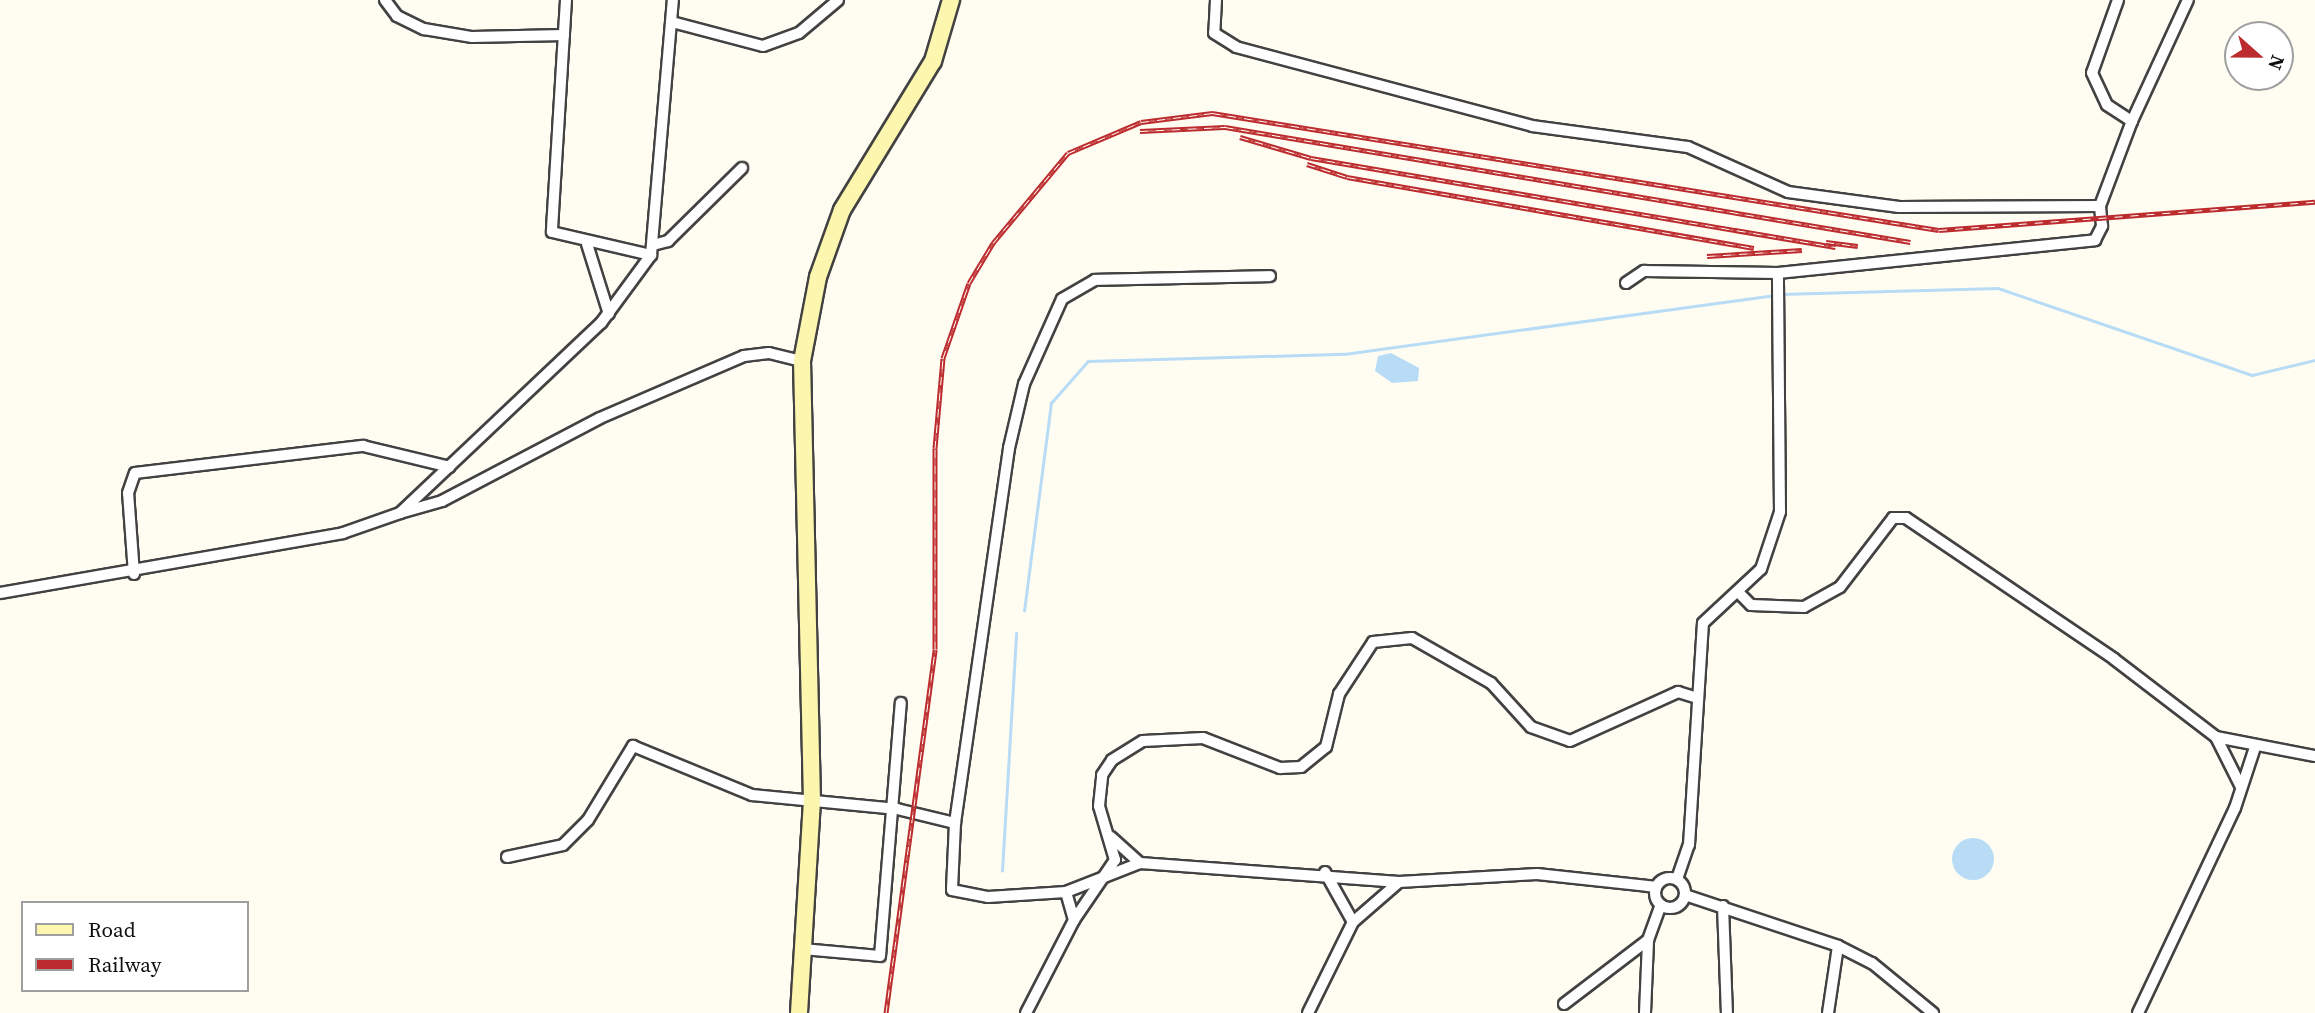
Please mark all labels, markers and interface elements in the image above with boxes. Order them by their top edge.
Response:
north arrow [2224,21,2294,91]
text: N [2262,52,2291,74]
legend [21,901,248,992]
text: Road [88,915,136,944]
text: Railway [88,950,162,979]

